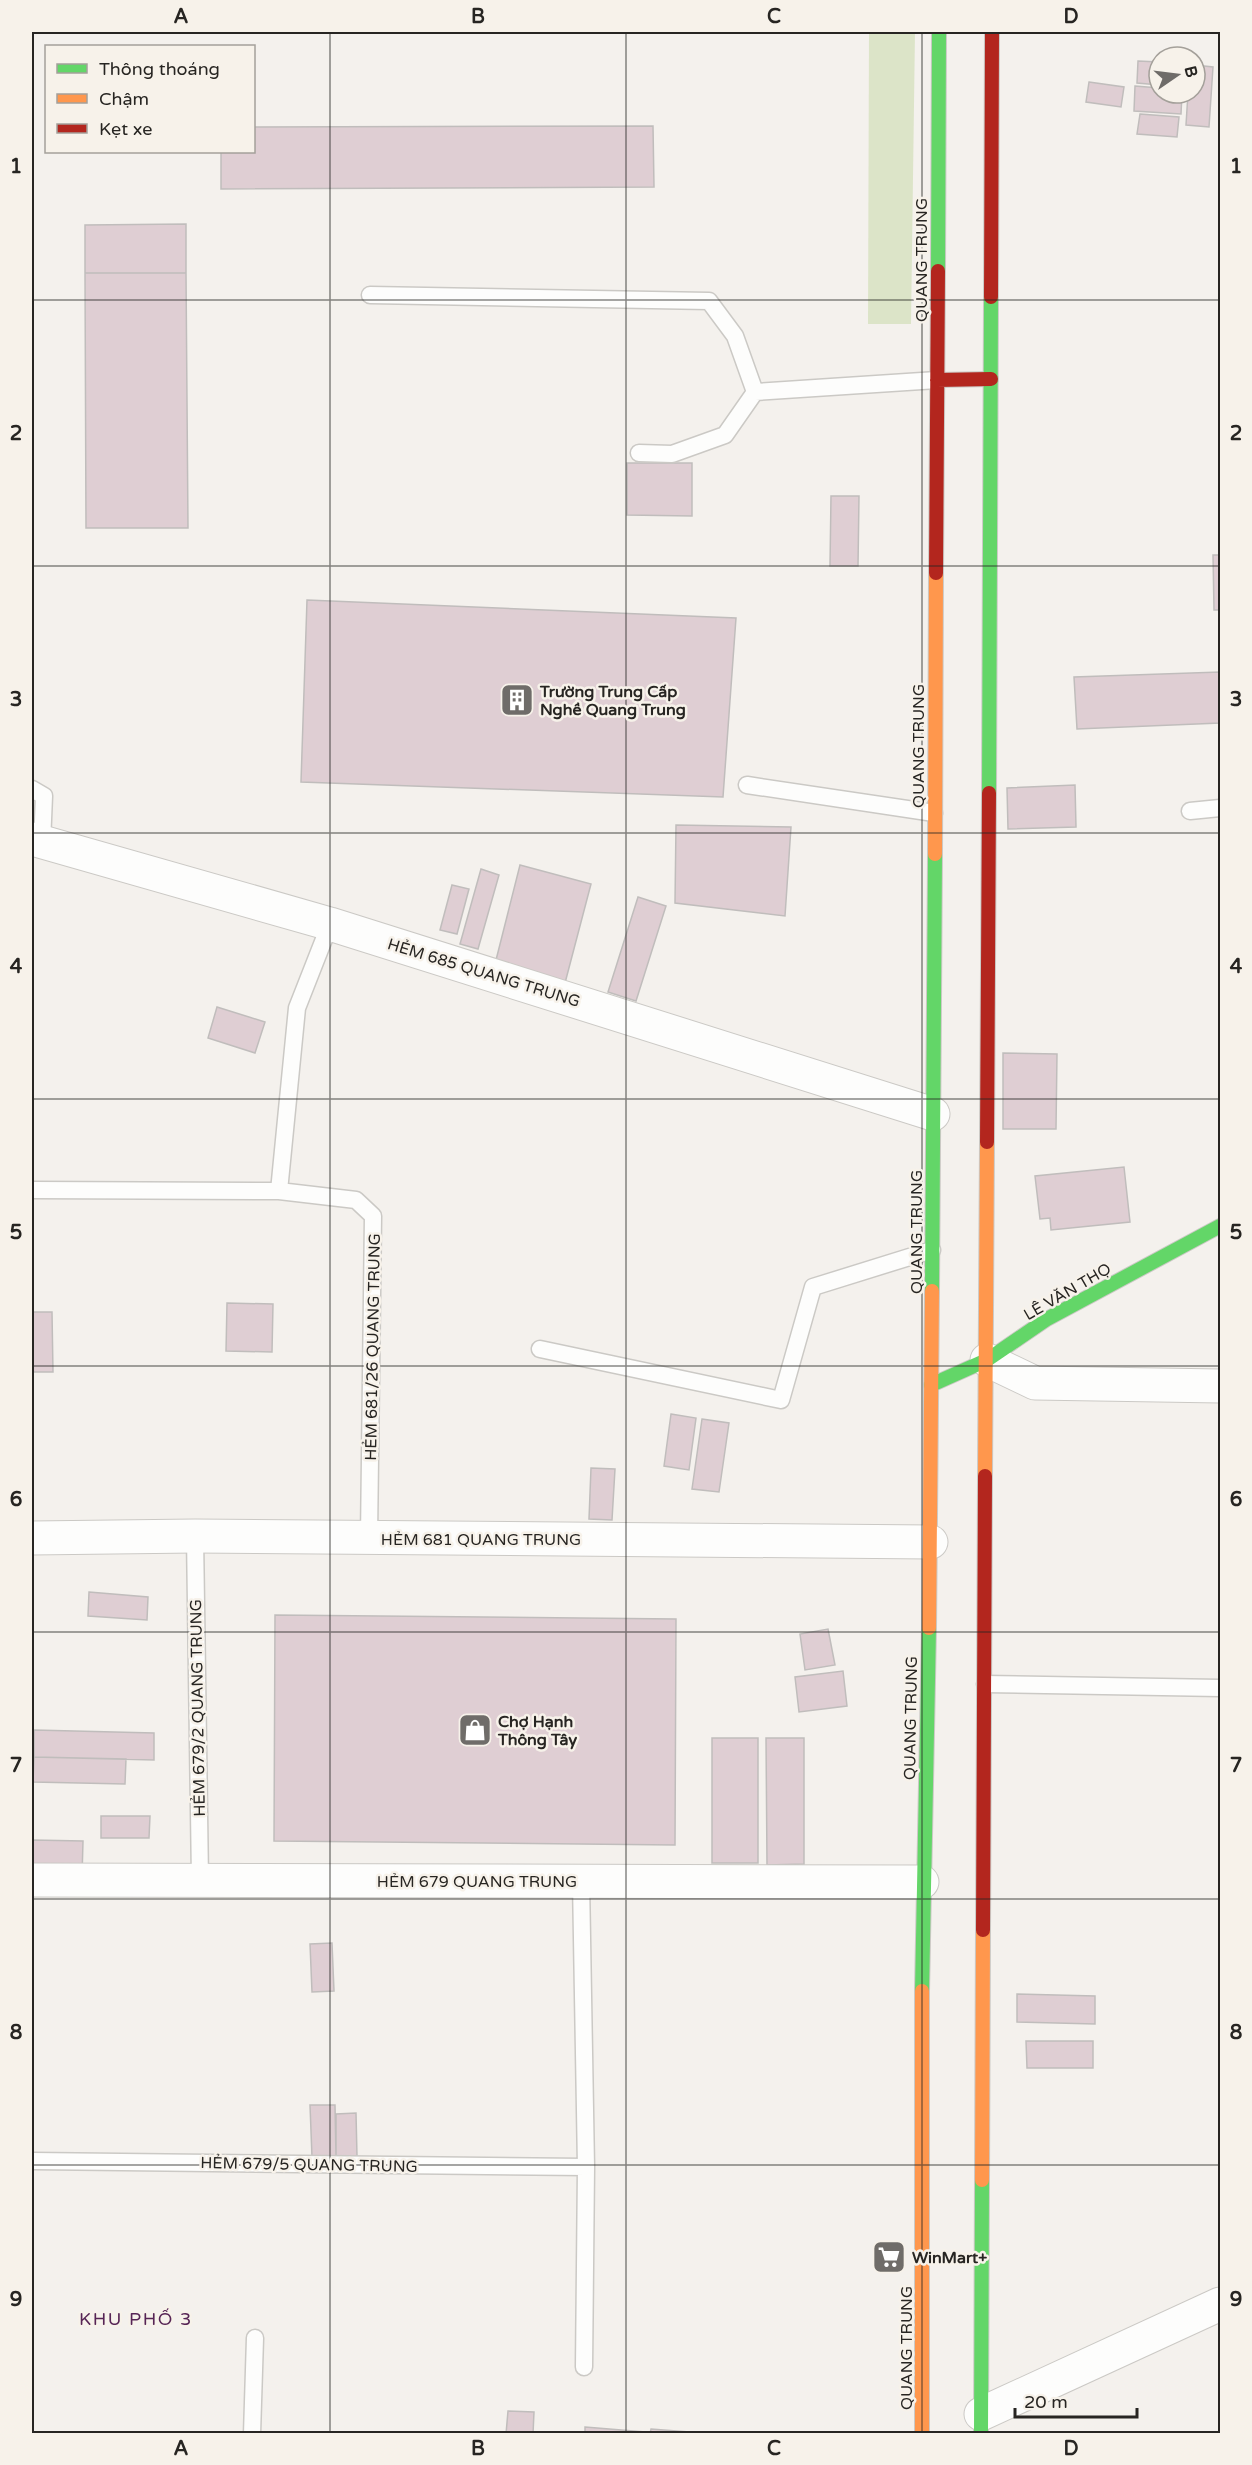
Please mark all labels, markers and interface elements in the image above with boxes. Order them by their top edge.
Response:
text: A [174,5,189,29]
text: B [471,5,485,29]
text: C [767,5,781,29]
text: D [1063,5,1079,29]
legend [45,45,255,153]
north arrow [1147,45,1207,105]
text: Thông thoáng [99,58,220,80]
text: B [1180,64,1202,79]
text: Chậm [99,88,149,110]
text: Kẹt xe [99,118,153,140]
text: 1 [10,155,22,179]
text: 1 [1230,155,1242,179]
street label: QUANG TRUNG [912,198,932,322]
text: 2 [10,422,22,446]
text: 2 [1230,422,1242,446]
building icon: Trường Trung Cấp Nghề Quang Trung [499,682,535,718]
place label: Trường Trung Cấp Nghề Quang Trung [539,682,686,720]
street label: QUANG TRUNG [909,684,929,808]
text: 3 [10,688,22,712]
text: 3 [1230,688,1242,712]
street label: HẺM 685 QUANG TRUNG [385,934,582,1012]
text: 4 [10,955,23,979]
text: 4 [1230,955,1243,979]
street label: QUANG TRUNG [907,1170,927,1294]
text: 5 [10,1221,22,1245]
text: 5 [1230,1221,1242,1245]
street label: HẺM 681/26 QUANG TRUNG [361,1233,385,1461]
street label: LÊ VĂN THỌ [1020,1259,1115,1325]
text: 6 [10,1488,22,1512]
text: 6 [1230,1488,1242,1512]
street label: HẺM 681 QUANG TRUNG [381,1530,581,1550]
street label: HẺM 679/2 QUANG TRUNG [186,1599,210,1817]
street label: QUANG TRUNG [900,1656,922,1780]
shop icon: Chợ Hạnh Thông Tây [457,1712,493,1748]
place label: Chợ Hạnh Thông Tây [497,1712,577,1750]
text: 7 [10,1754,22,1778]
text: 7 [1230,1754,1242,1778]
street label: HẺM 679 QUANG TRUNG [377,1872,577,1892]
text: 8 [10,2021,22,2045]
text: 8 [1230,2021,1242,2045]
street label: HẺM 679/5 QUANG TRUNG [200,2153,418,2177]
supermarket icon: WinMart+ [871,2239,907,2275]
place label: WinMart+ [912,2248,987,2268]
street label: QUANG TRUNG [897,2286,917,2410]
text: 9 [10,2288,22,2312]
text: 9 [1230,2288,1242,2312]
district label: KHU PHỐ 3 [79,2308,193,2330]
scale bar [1015,2381,1136,2419]
text: 20 m [1024,2391,1068,2413]
text: A [174,2437,189,2461]
text: B [471,2437,485,2461]
text: C [767,2437,781,2461]
text: D [1063,2437,1079,2461]

